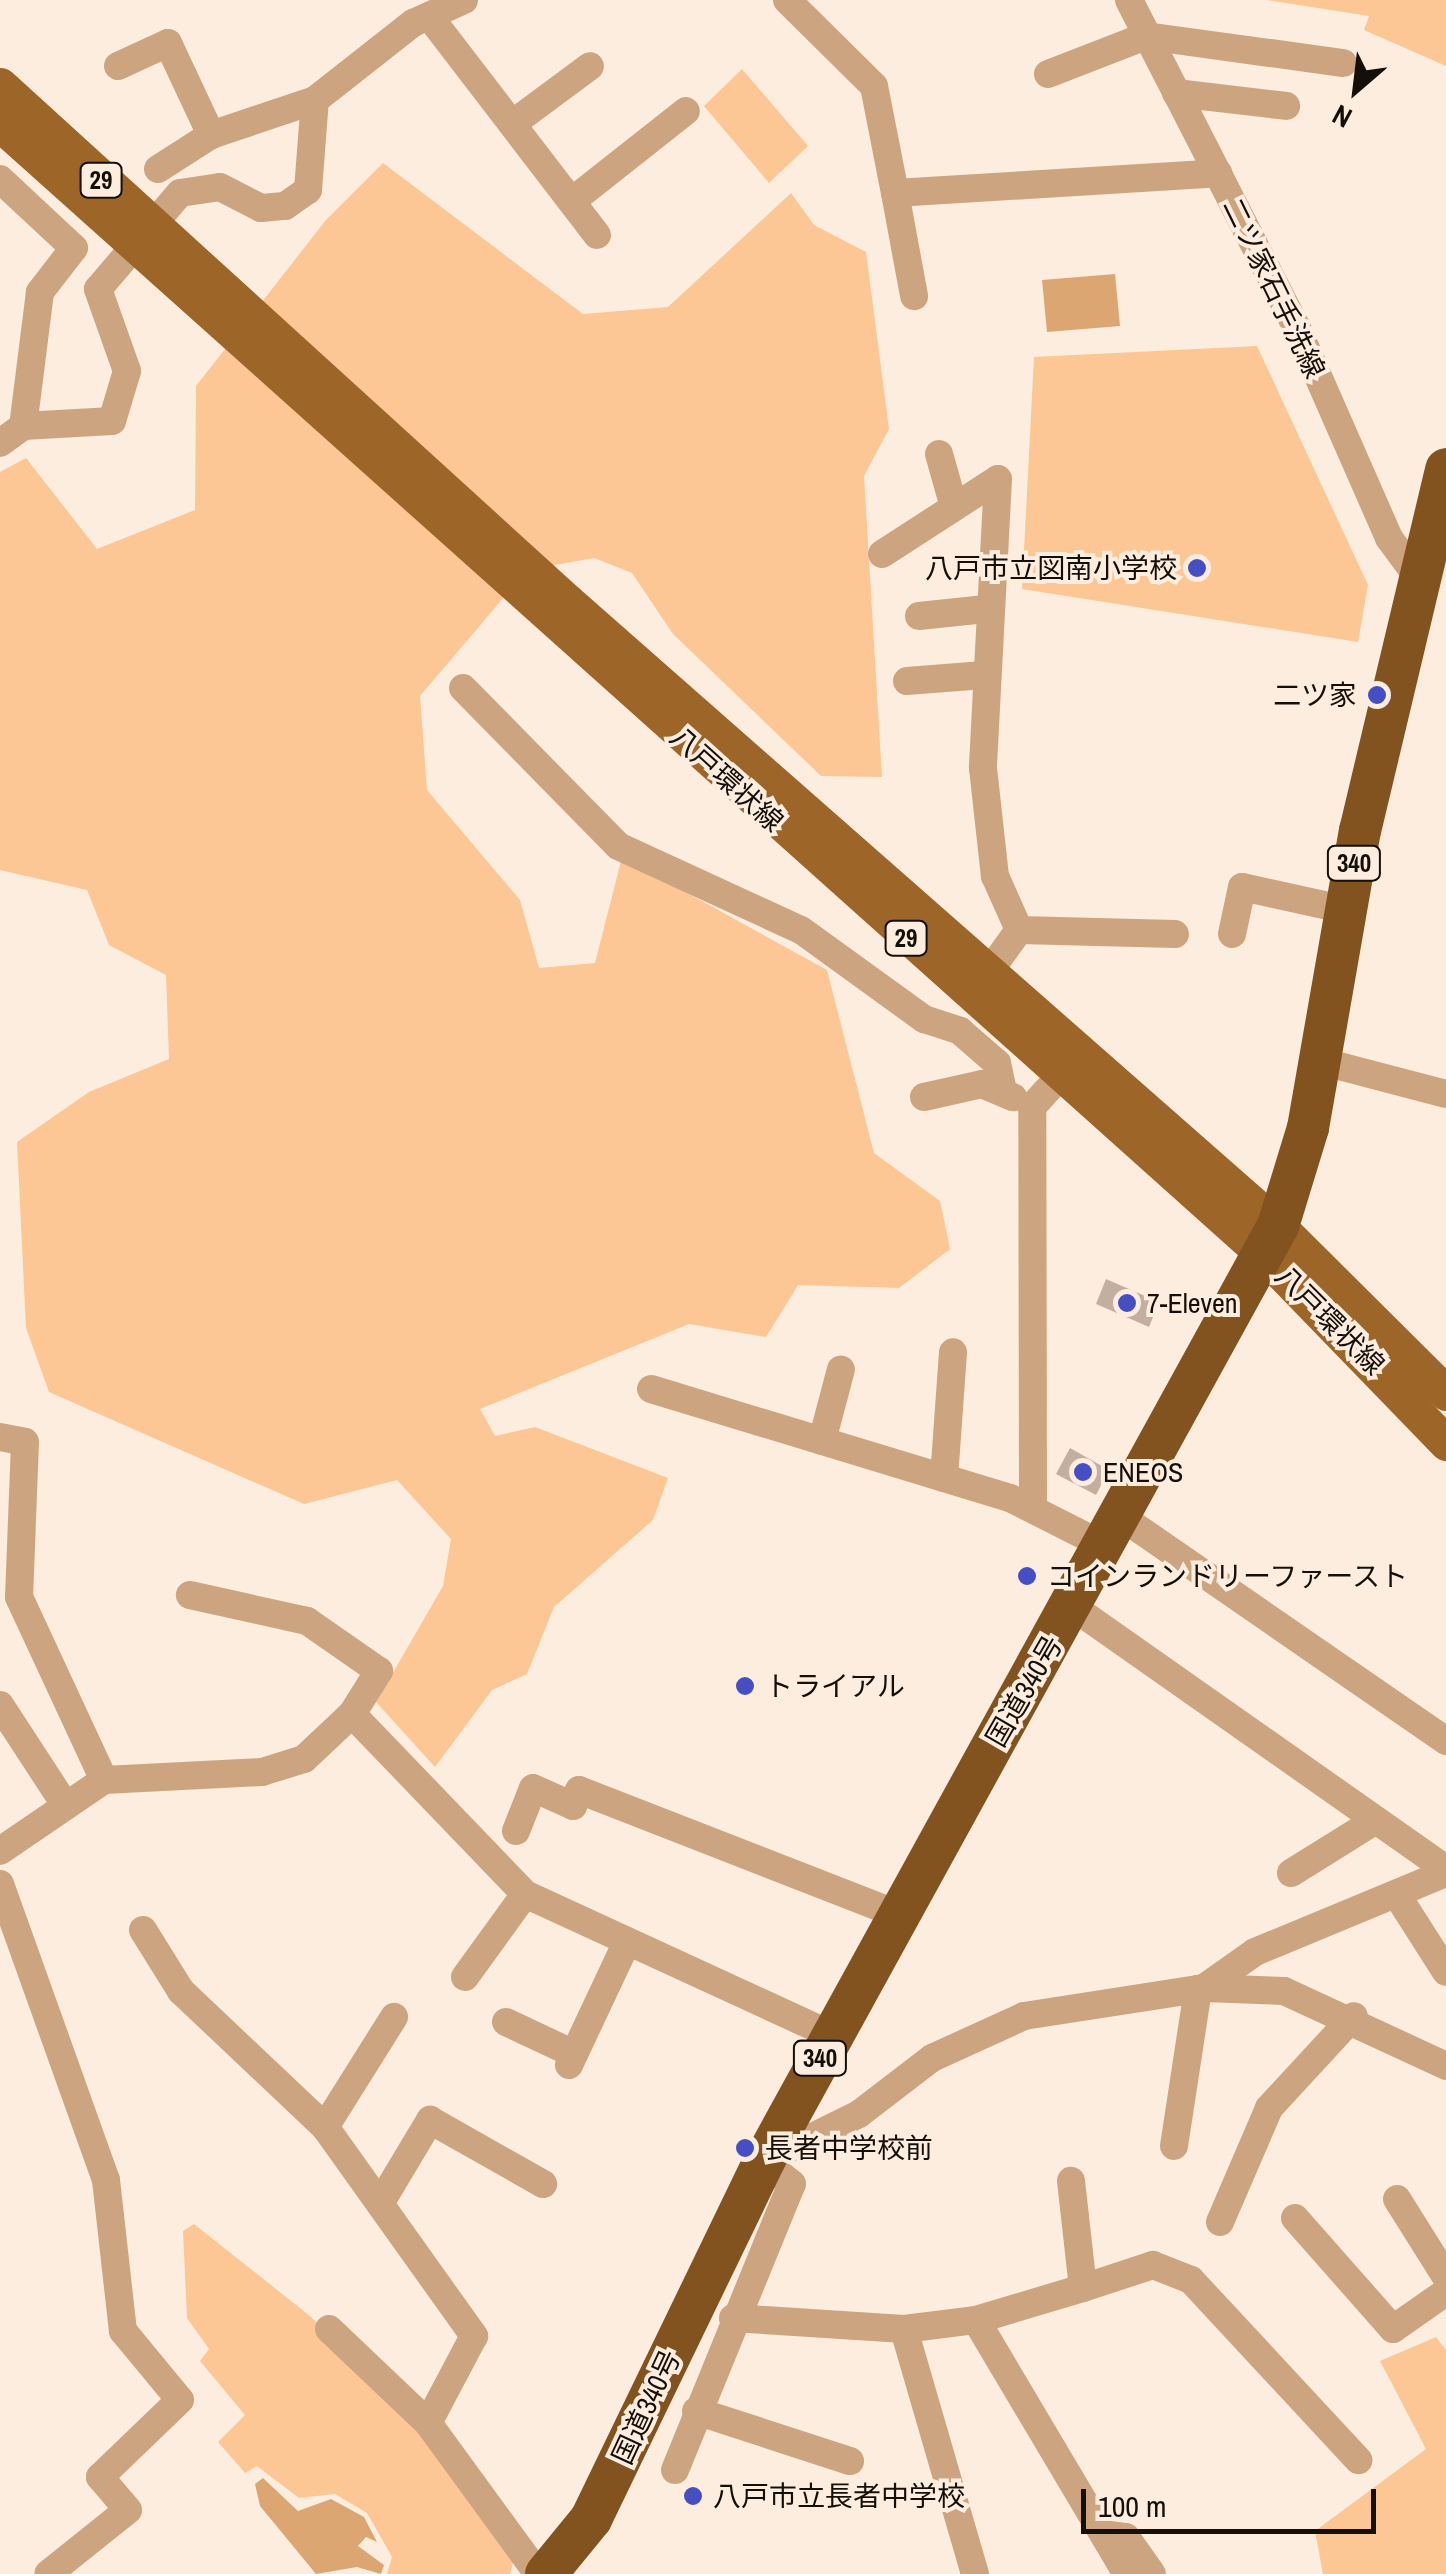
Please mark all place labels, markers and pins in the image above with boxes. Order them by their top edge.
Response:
place label: 八戸市立図南小学校 [925,551,1177,585]
marker: 八戸市立図南小学校 [1186,557,1208,579]
place label: 二ツ家 [1273,678,1357,712]
marker: 二ツ家 [1366,684,1388,706]
place label: 7-Eleven [1147,1286,1238,1320]
marker: 7-Eleven [1116,1292,1138,1314]
place label: ENEOS [1103,1455,1183,1489]
marker: ENEOS [1072,1461,1094,1483]
place label: コインランドリーファースト [1047,1559,1411,1593]
marker: コインランドリーファースト [1016,1565,1038,1587]
place label: トライアル [765,1669,905,1703]
marker: トライアル [734,1675,756,1697]
place label: 長者中学校前 [765,2131,933,2165]
marker: 長者中学校前 [734,2137,756,2159]
place label: 八戸市立長者中学校 [713,2479,965,2513]
marker: 八戸市立長者中学校 [682,2485,704,2507]

